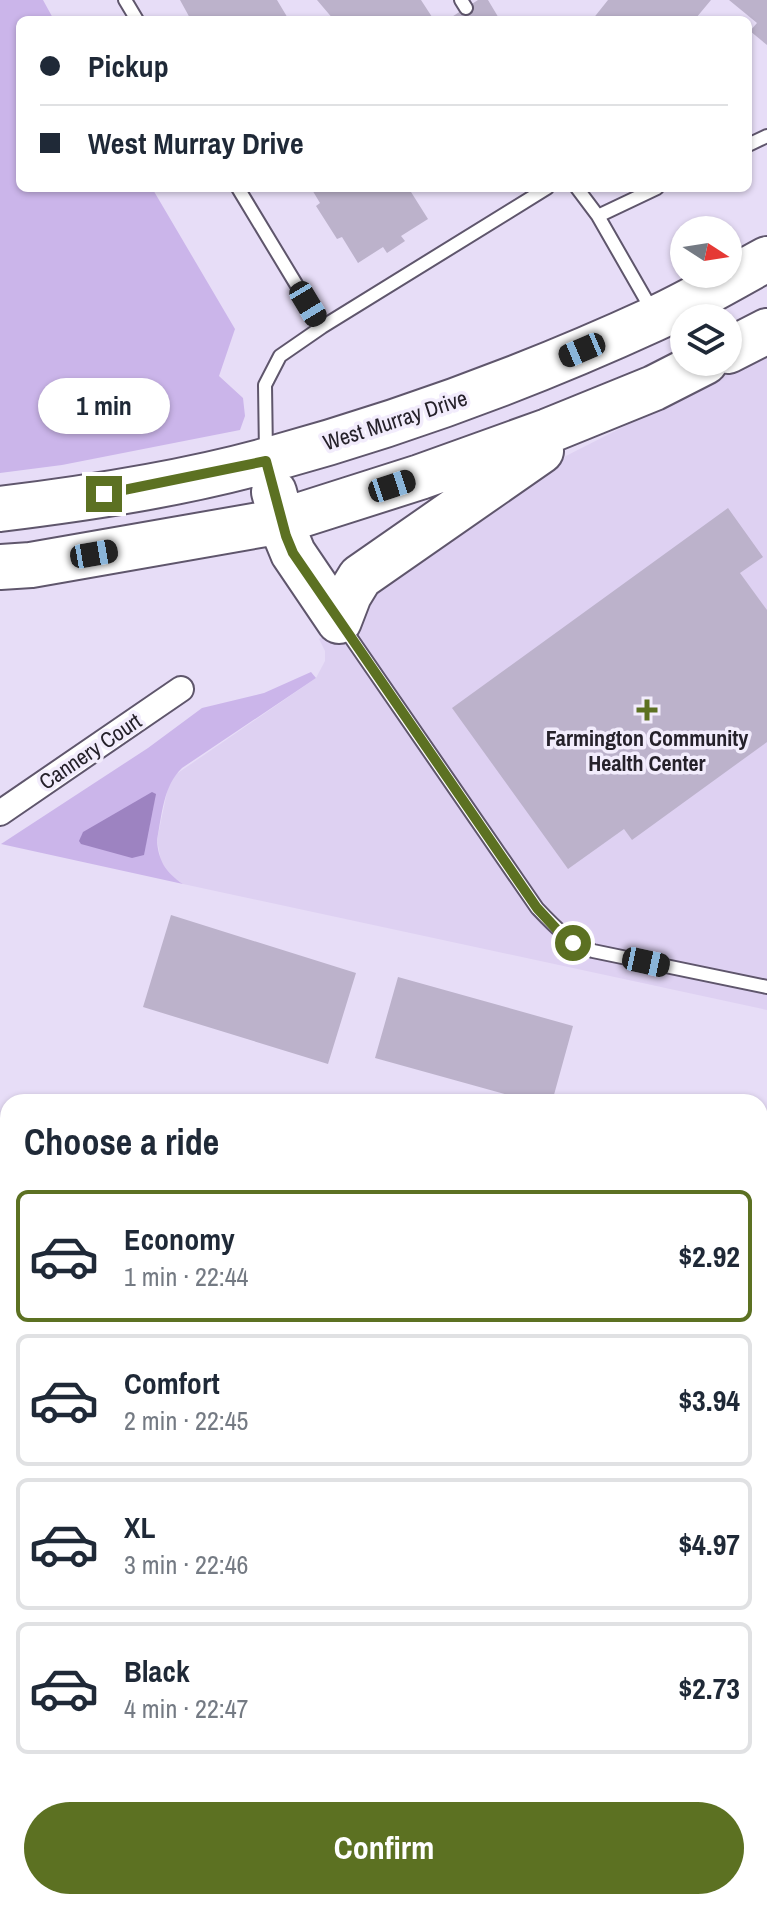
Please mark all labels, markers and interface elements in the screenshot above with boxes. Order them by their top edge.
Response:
text: Pickup [88,46,169,86]
text: West Murray Drive [88,123,304,163]
north arrow [670,216,742,288]
map controls [670,216,742,376]
car [285,277,331,331]
button: layers [670,304,742,376]
car [555,330,609,370]
callout: 1 min [38,378,170,434]
street label: West Murray Drive [319,383,471,457]
text: 1 min [76,388,132,423]
car [365,467,419,505]
route end [86,476,122,512]
car [68,538,120,570]
marker: Farmington Community Health Center [636,699,658,721]
street label: Cannery Court [33,706,147,796]
place label: Farmington Community Health Center [546,723,748,778]
route start [555,925,591,961]
car [620,945,672,979]
text: Choose a ride [24,1118,219,1166]
text: Economy [124,1219,235,1259]
icon: car [28,1220,100,1292]
text: $2.92 [678,1236,740,1276]
text: 1 min · 22:44 [124,1259,248,1294]
text: Comfort [124,1363,220,1403]
icon: car [28,1364,100,1436]
text: $3.94 [678,1380,740,1420]
text: 2 min · 22:45 [124,1403,248,1438]
text: XL [124,1507,155,1547]
icon: car [28,1508,100,1580]
text: $4.97 [678,1524,740,1564]
text: 3 min · 22:46 [124,1547,248,1582]
text: Black [124,1651,190,1691]
icon: car [28,1652,100,1724]
text: $2.73 [678,1668,740,1708]
text: 4 min · 22:47 [124,1691,248,1726]
button: Confirm [24,1802,744,1894]

